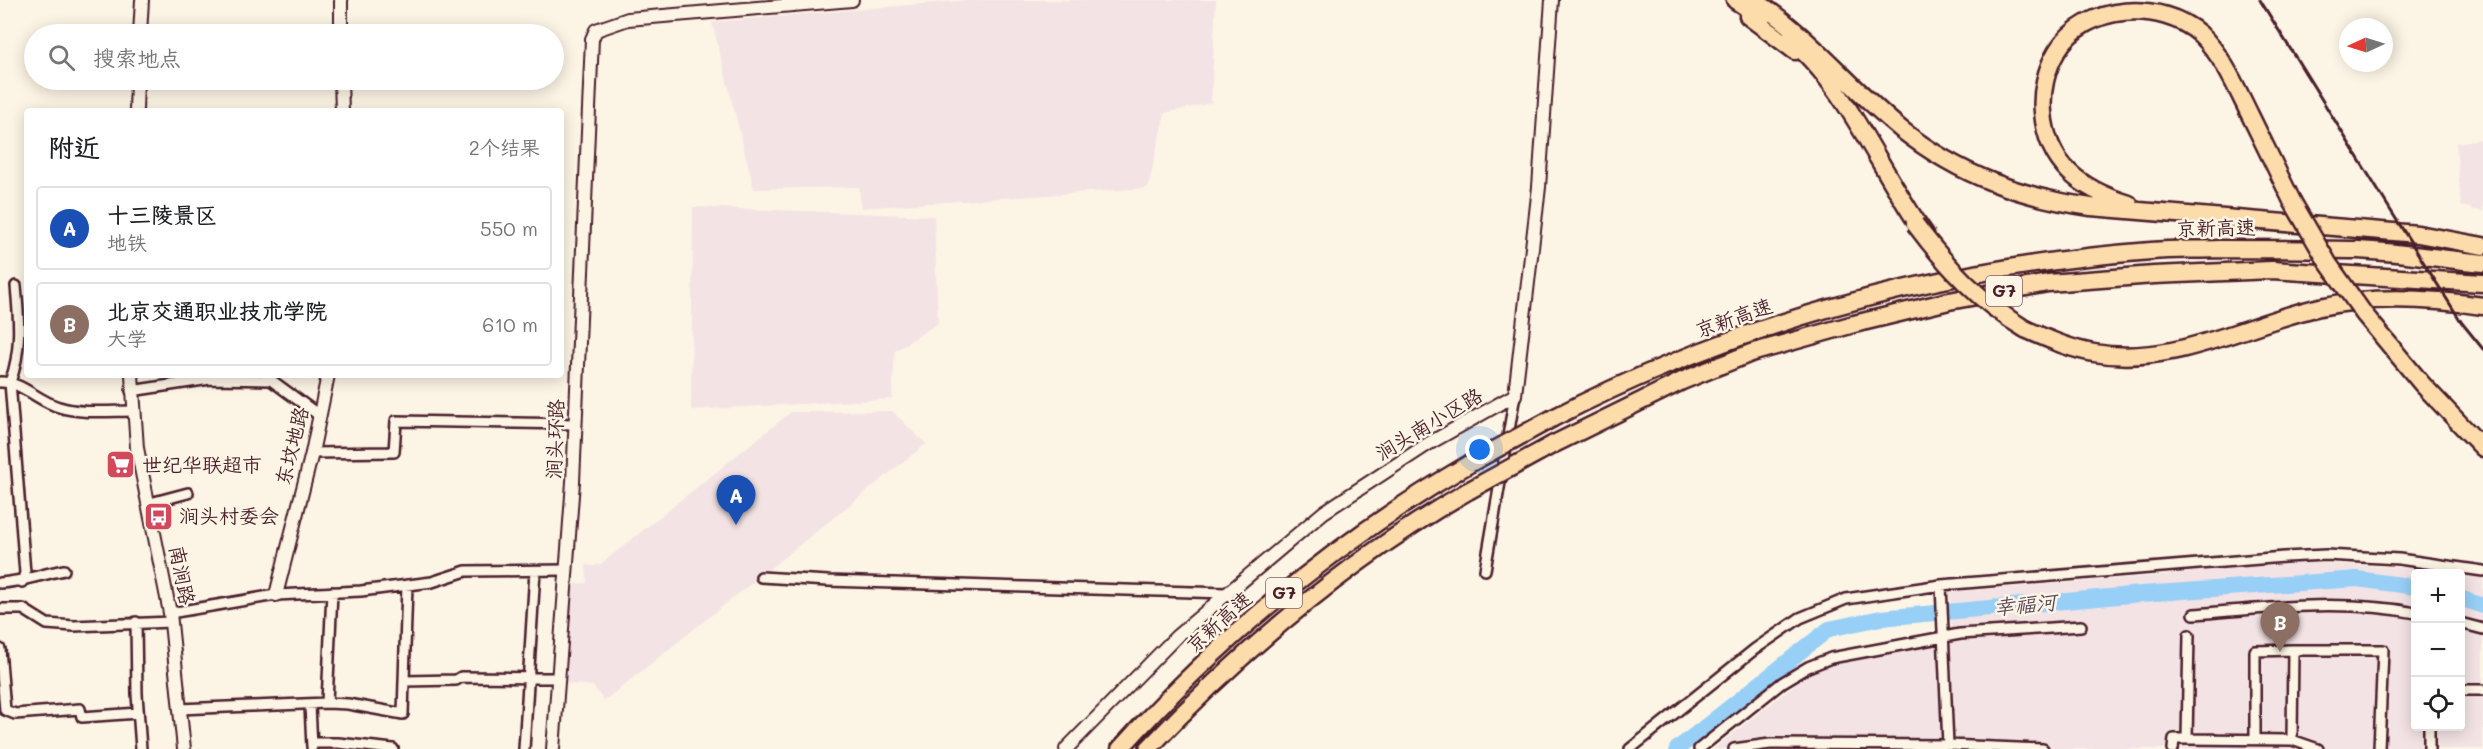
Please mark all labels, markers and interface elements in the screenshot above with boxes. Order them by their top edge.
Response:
north arrow [2339,18,2393,72]
search box [24,24,564,90]
icon: search [45,41,78,74]
text: 搜索地点 [93,43,181,72]
text: 附近 [48,130,100,164]
text: 2个结果 [469,134,540,160]
text: 十三陵景区 [107,200,217,229]
street label: 京新高速 [2176,213,2256,241]
text: A [63,215,76,241]
text: 550 m [480,215,538,241]
text: 地铁 [107,229,147,255]
road number: G7 [1986,276,2022,306]
street label: 京新高速 [1692,292,1776,342]
text: 北京交通职业技术学院 [107,296,327,325]
text: B [63,311,76,337]
text: 610 m [482,311,538,337]
text: 大学 [107,325,147,351]
street label: 涧头南小区路 [1370,381,1487,465]
street label: 涧头环路 [540,398,568,479]
street label: 东坟地路 [269,403,314,488]
your location [1465,435,1494,464]
supermarket icon: 世纪华联超市 [105,449,137,481]
place label: 世纪华联超市 [142,451,262,477]
pin: A [716,476,756,525]
bus stop icon: 涧头村委会 [142,500,174,532]
place label: 涧头村委会 [179,502,279,528]
street label: 南涧路 [164,543,202,608]
map controls [2411,569,2465,731]
button: + [2411,569,2465,623]
road number: G7 [1266,578,1302,608]
street label: 京新高速 [1180,585,1257,658]
water label: 幸福河 [1992,587,2060,620]
pin: B [2260,602,2300,652]
button: − [2411,623,2465,677]
button: locate [2411,677,2465,731]

